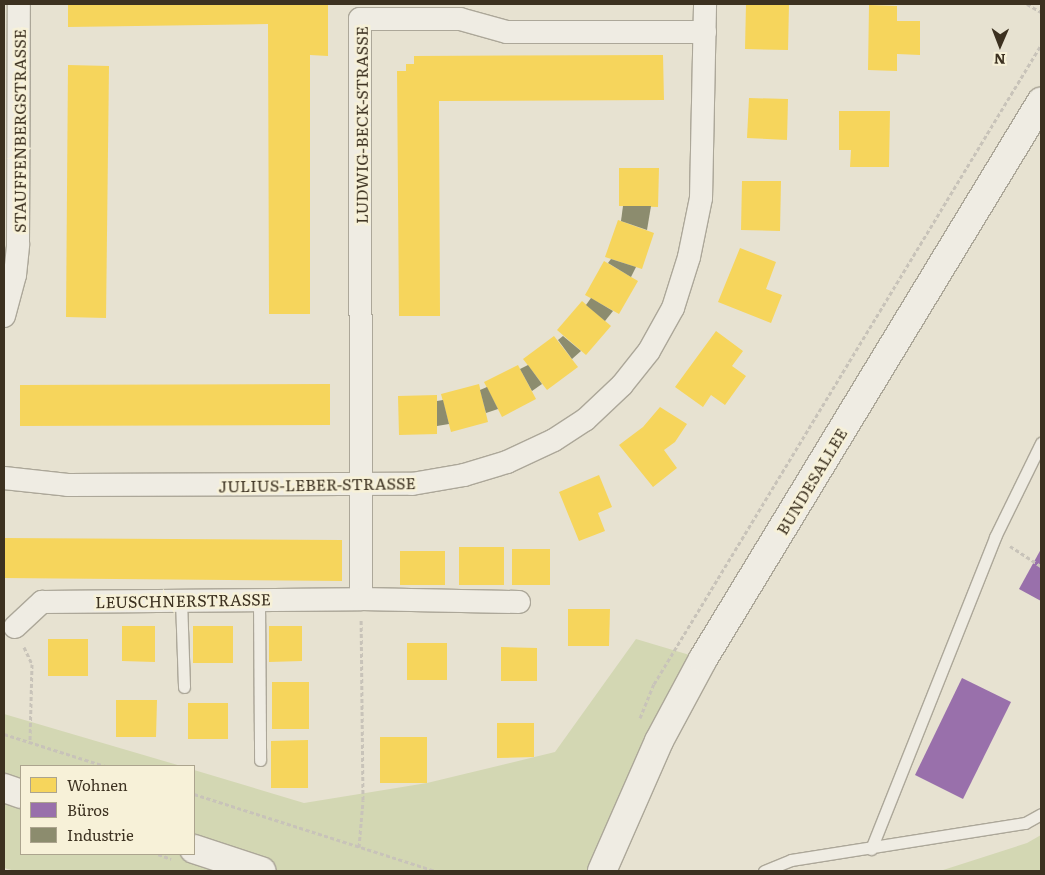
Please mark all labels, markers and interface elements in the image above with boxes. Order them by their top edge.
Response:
north arrow [975,20,1025,70]
street label: LUDWIG-BECK-STRASSE [351,26,371,224]
street label: STAUFFENBERGSTRASSE [9,29,29,233]
text: N [994,50,1006,70]
street label: BUNDESALLEE [772,424,850,538]
street label: JULIUS-LEBER-STRASSE [218,473,416,495]
street label: LEUSCHNERSTRASSE [95,589,271,611]
legend [20,765,195,855]
text: Wohnen [67,773,128,796]
text: Büros [67,798,109,821]
text: Industrie [67,823,134,846]

